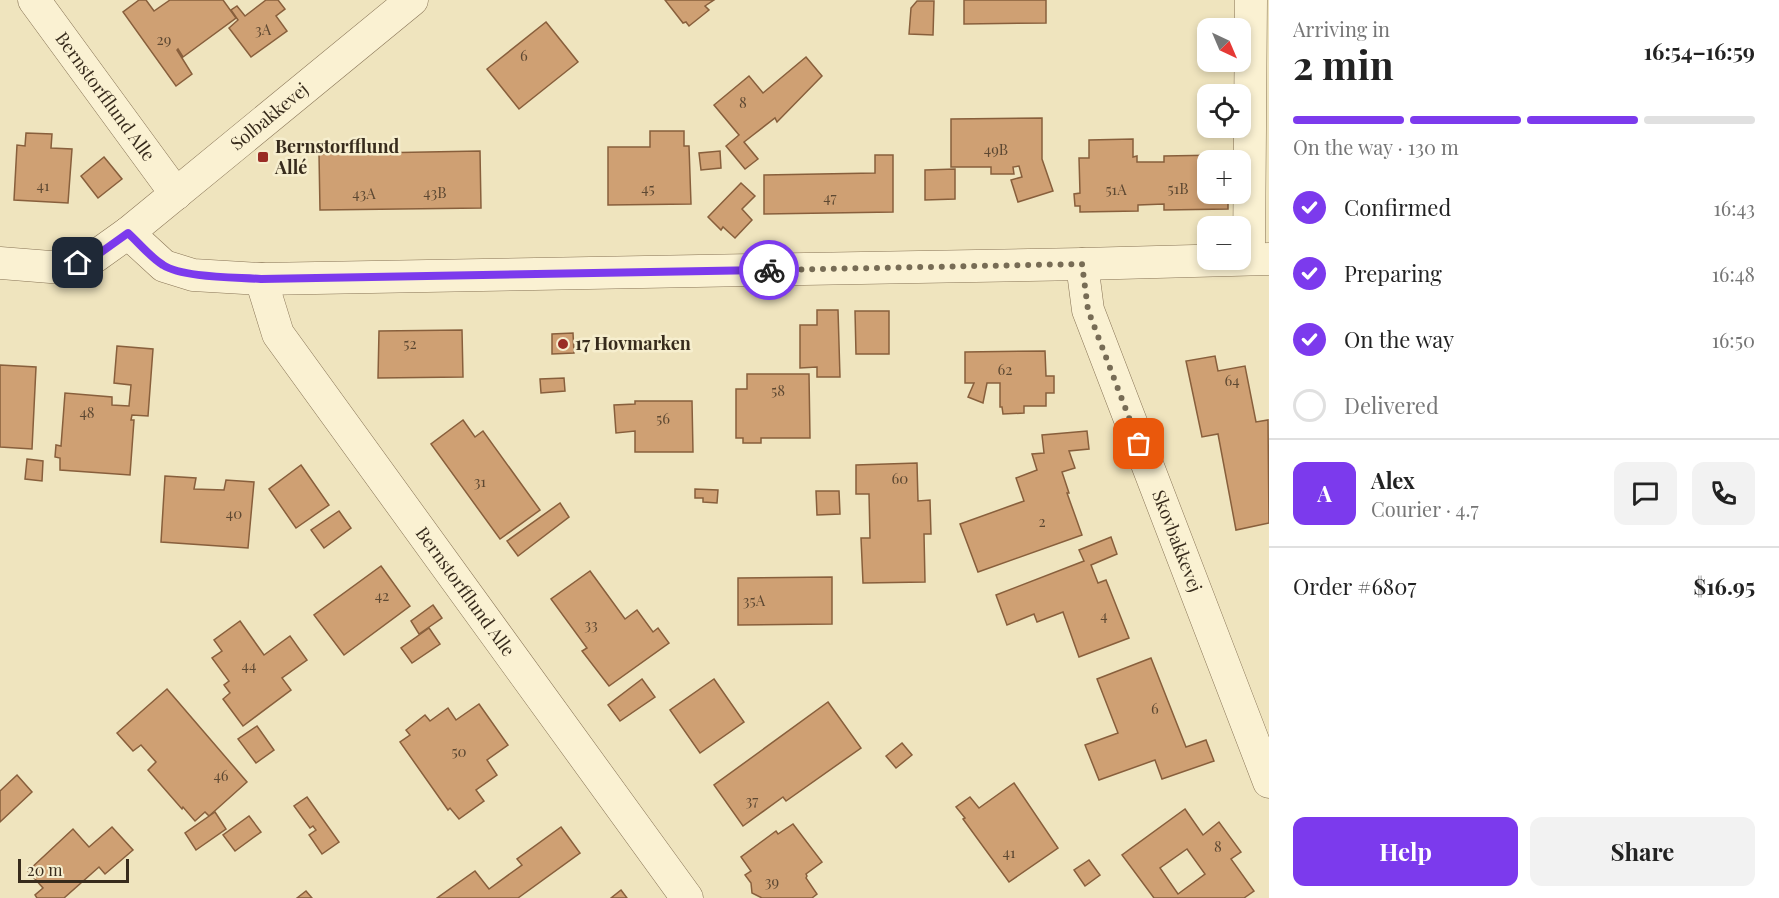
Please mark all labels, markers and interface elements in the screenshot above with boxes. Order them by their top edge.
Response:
text: Arriving in [1293,15,1390,42]
north arrow [1197,18,1251,72]
map controls [1197,18,1251,270]
house number: 3A [255,19,272,39]
street label: Bernstorfflund Alle [50,27,161,166]
house number: 29 [157,29,171,49]
text: 16:54–16:59 [1644,36,1755,66]
text: 2 min [1293,38,1394,90]
house number: 6 [520,45,528,65]
street label: Solbakkevej [225,77,313,155]
button: locate [1197,84,1251,138]
house number: 8 [739,92,747,112]
text: On the way · 130 m [1293,133,1459,160]
place label: Bernstorfflund Allé [274,134,400,179]
house number: 49B [984,139,1008,159]
marker: Bernstorfflund Allé [256,150,270,164]
button: + [1197,150,1251,204]
house number: 41 [37,175,50,195]
house number: 45 [641,178,655,198]
house number: 51B [1167,178,1189,198]
house number: 51A [1105,179,1127,199]
house number: 43B [423,182,447,202]
house number: 43A [352,183,376,203]
house number: 47 [823,187,837,207]
icon: check [1293,191,1326,224]
text: Confirmed [1344,192,1451,222]
text: 16:43 [1713,194,1755,221]
button: − [1197,216,1251,270]
pin [52,237,103,288]
courier [739,240,799,300]
icon: home [61,246,94,279]
icon: bike [753,254,786,287]
icon: check [1293,257,1326,290]
text: Preparing [1344,258,1442,288]
text: 16:48 [1712,260,1755,287]
icon: check [1293,323,1326,356]
text: On the way [1344,324,1454,354]
text: 16:50 [1712,326,1755,353]
place label: 17 Hovmarken [575,331,691,355]
house number: 52 [403,333,417,353]
marker: 17 Hovmarken [556,337,570,351]
house number: 62 [998,359,1012,379]
house number: 64 [1224,370,1240,390]
house number: 58 [771,380,785,400]
text: Delivered [1344,390,1439,420]
house number: 48 [79,402,95,422]
house number: 56 [656,408,670,428]
pin [1113,418,1164,469]
icon: bag [1122,427,1155,460]
button: chat [1614,462,1677,525]
button: phone [1692,462,1755,525]
text: Alex [1371,465,1415,495]
house number: 60 [892,468,908,488]
house number: 31 [474,471,487,491]
text: A [1317,478,1332,508]
street label: Skovbakkevej [1147,486,1208,595]
text: Courier · 4.7 [1371,495,1479,522]
house number: 40 [226,503,242,523]
house number: 2 [1038,511,1046,531]
street label: Bernstorfflund Alle [411,522,521,661]
text: Order #6807 [1293,571,1416,601]
text: $16.95 [1694,571,1755,601]
house number: 42 [375,585,389,605]
house number: 35A [743,590,766,610]
house number: 4 [1100,605,1108,625]
house number: 33 [584,614,598,634]
house number: 44 [242,655,256,675]
house number: 6 [1151,698,1159,718]
house number: 50 [451,741,467,761]
house number: 46 [213,765,229,785]
house number: 37 [746,790,758,810]
button: Help [1293,817,1518,886]
button: Share [1530,817,1755,886]
house number: 8 [1214,836,1222,856]
house number: 41 [1003,842,1016,862]
scale bar [18,856,129,884]
text: 20 m [27,859,62,880]
house number: 39 [765,871,779,891]

